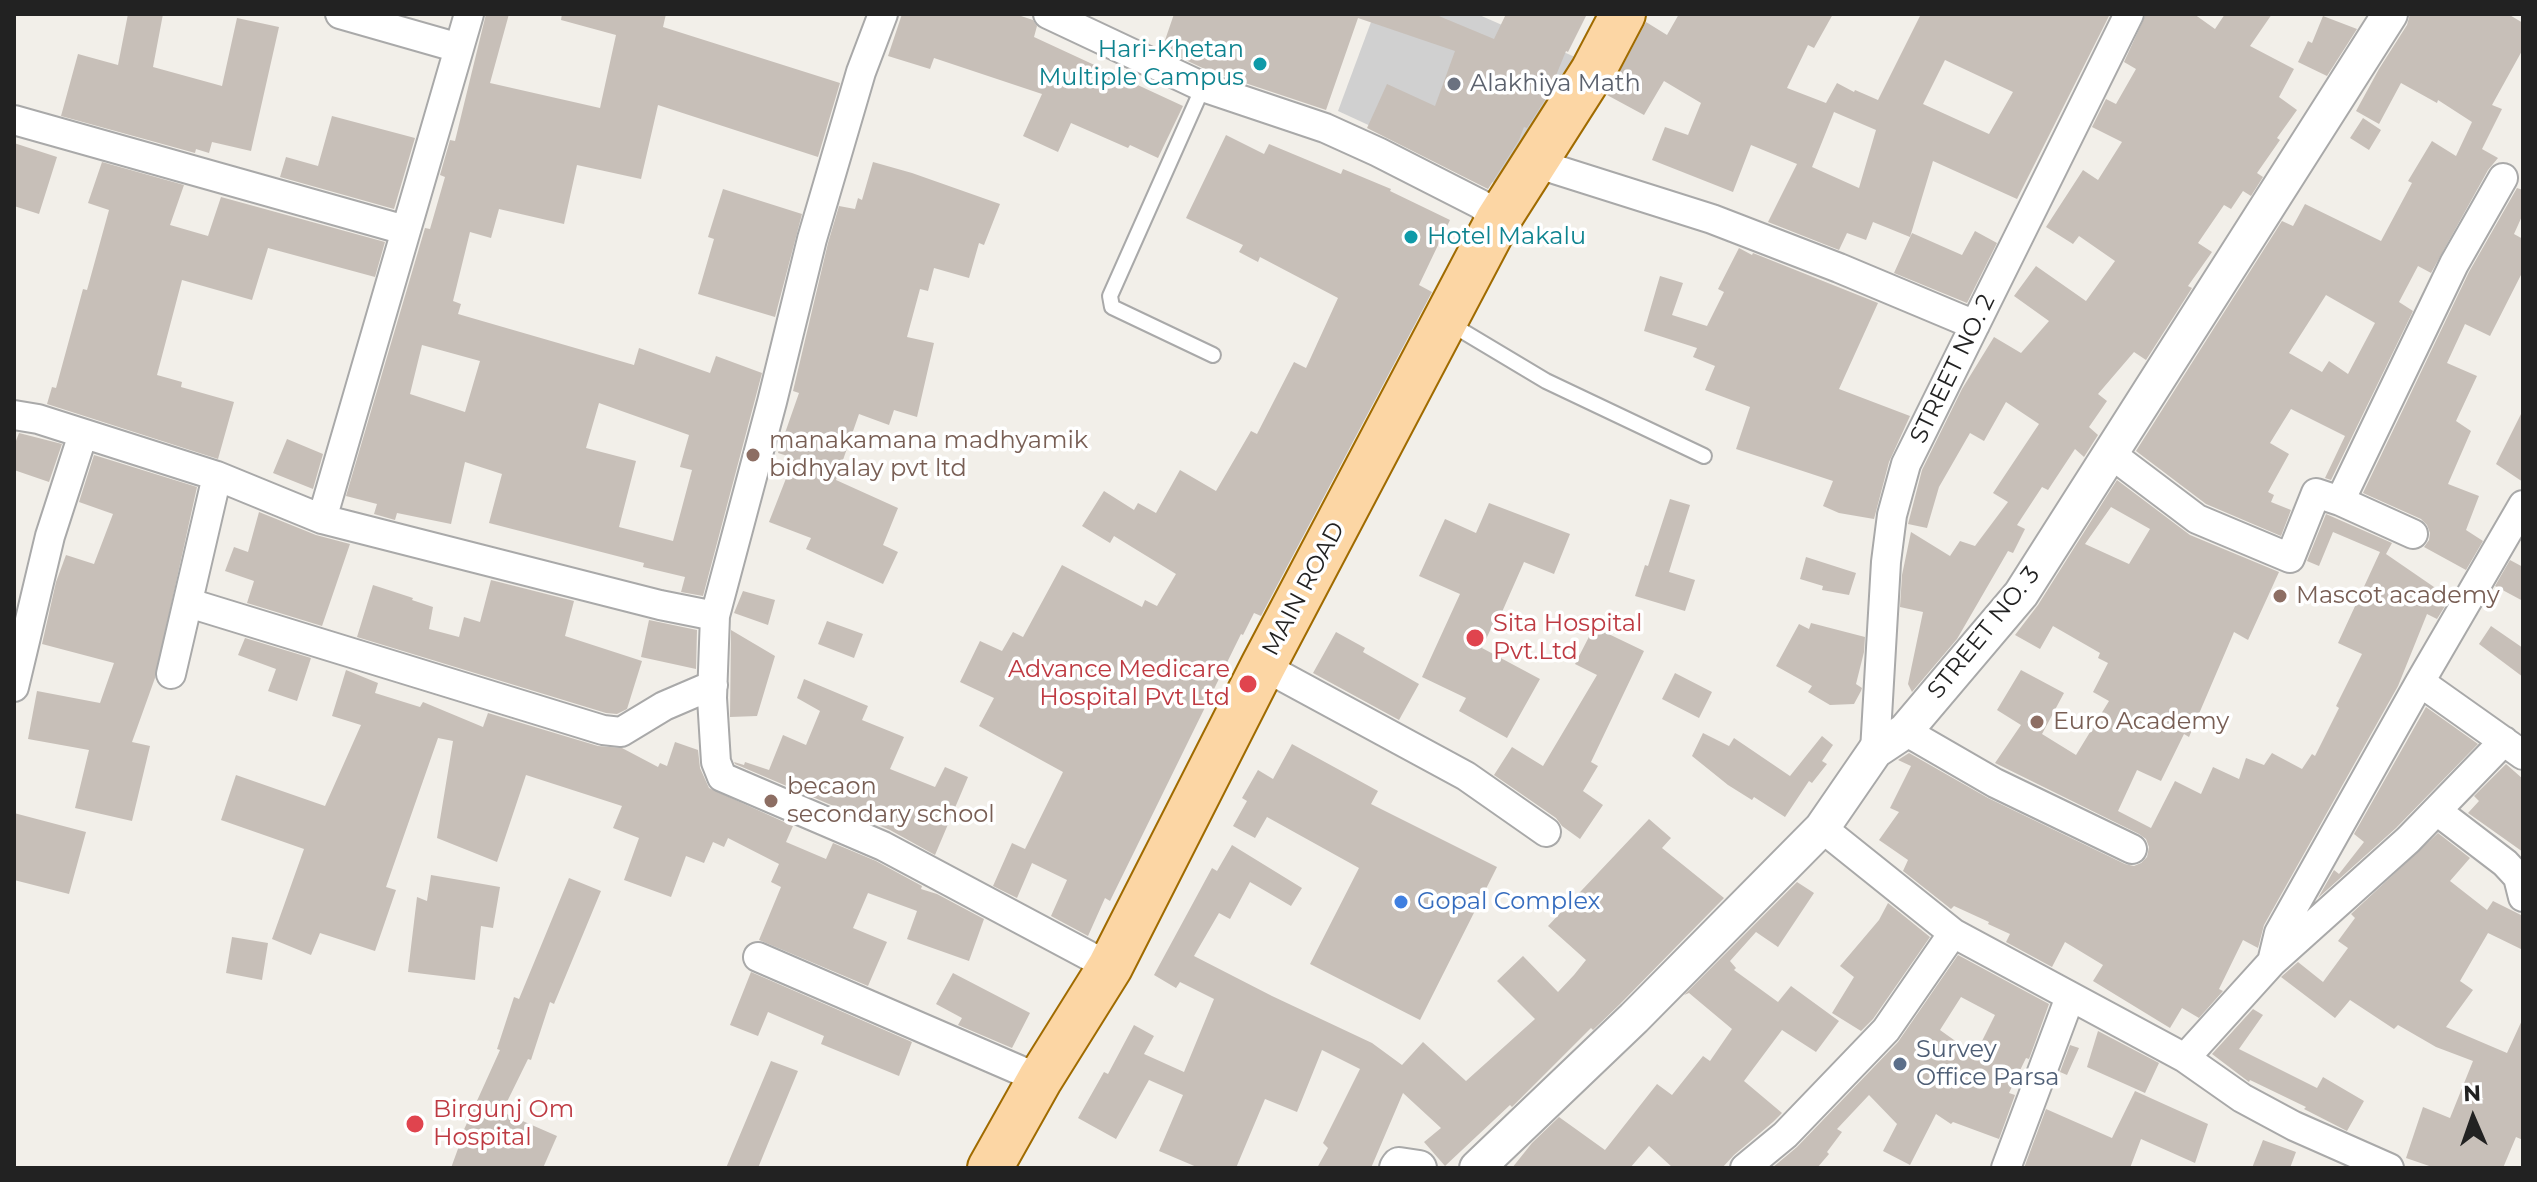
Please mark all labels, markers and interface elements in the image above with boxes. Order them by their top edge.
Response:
place label: Hari-Khetan Multiple Campus [1038,36,1244,92]
marker: Hari-Khetan Multiple Campus [1251,55,1269,73]
place label: Alakhiya Math [1470,70,1641,98]
marker: Alakhiya Math [1445,75,1463,93]
place label: Hotel Makalu [1427,223,1586,251]
marker: Hotel Makalu [1402,228,1420,246]
street label: STREET NO. 2 [1905,290,2001,448]
place label: manakamana madhyamik bidhyalay pvt ltd [769,427,1088,483]
marker: manakamana madhyamik bidhyalay pvt ltd [744,446,762,464]
street label: MAIN ROAD [1257,517,1351,661]
street label: STREET NO. 3 [1922,561,2046,705]
place label: Mascot academy [2296,582,2500,610]
marker: Mascot academy [2271,587,2289,605]
place label: Sita Hospital Pvt.Ltd [1493,610,1642,666]
marker: Sita Hospital Pvt.Ltd [1464,627,1486,649]
place label: Advance Medicare Hospital Pvt Ltd [1008,656,1230,712]
marker: Advance Medicare Hospital Pvt Ltd [1237,673,1259,695]
place label: Euro Academy [2053,708,2229,736]
marker: Euro Academy [2028,713,2046,731]
place label: becaon secondary school [787,773,995,829]
marker: becaon secondary school [762,792,780,810]
place label: Gopal Complex [1417,888,1600,916]
marker: Gopal Complex [1392,893,1410,911]
place label: Survey Office Parsa [1916,1036,2059,1092]
marker: Survey Office Parsa [1891,1055,1909,1073]
north arrow [2433,1078,2513,1158]
text: N [2463,1080,2482,1107]
place label: Birgunj Om Hospital [433,1096,574,1152]
marker: Birgunj Om Hospital [404,1113,426,1135]

